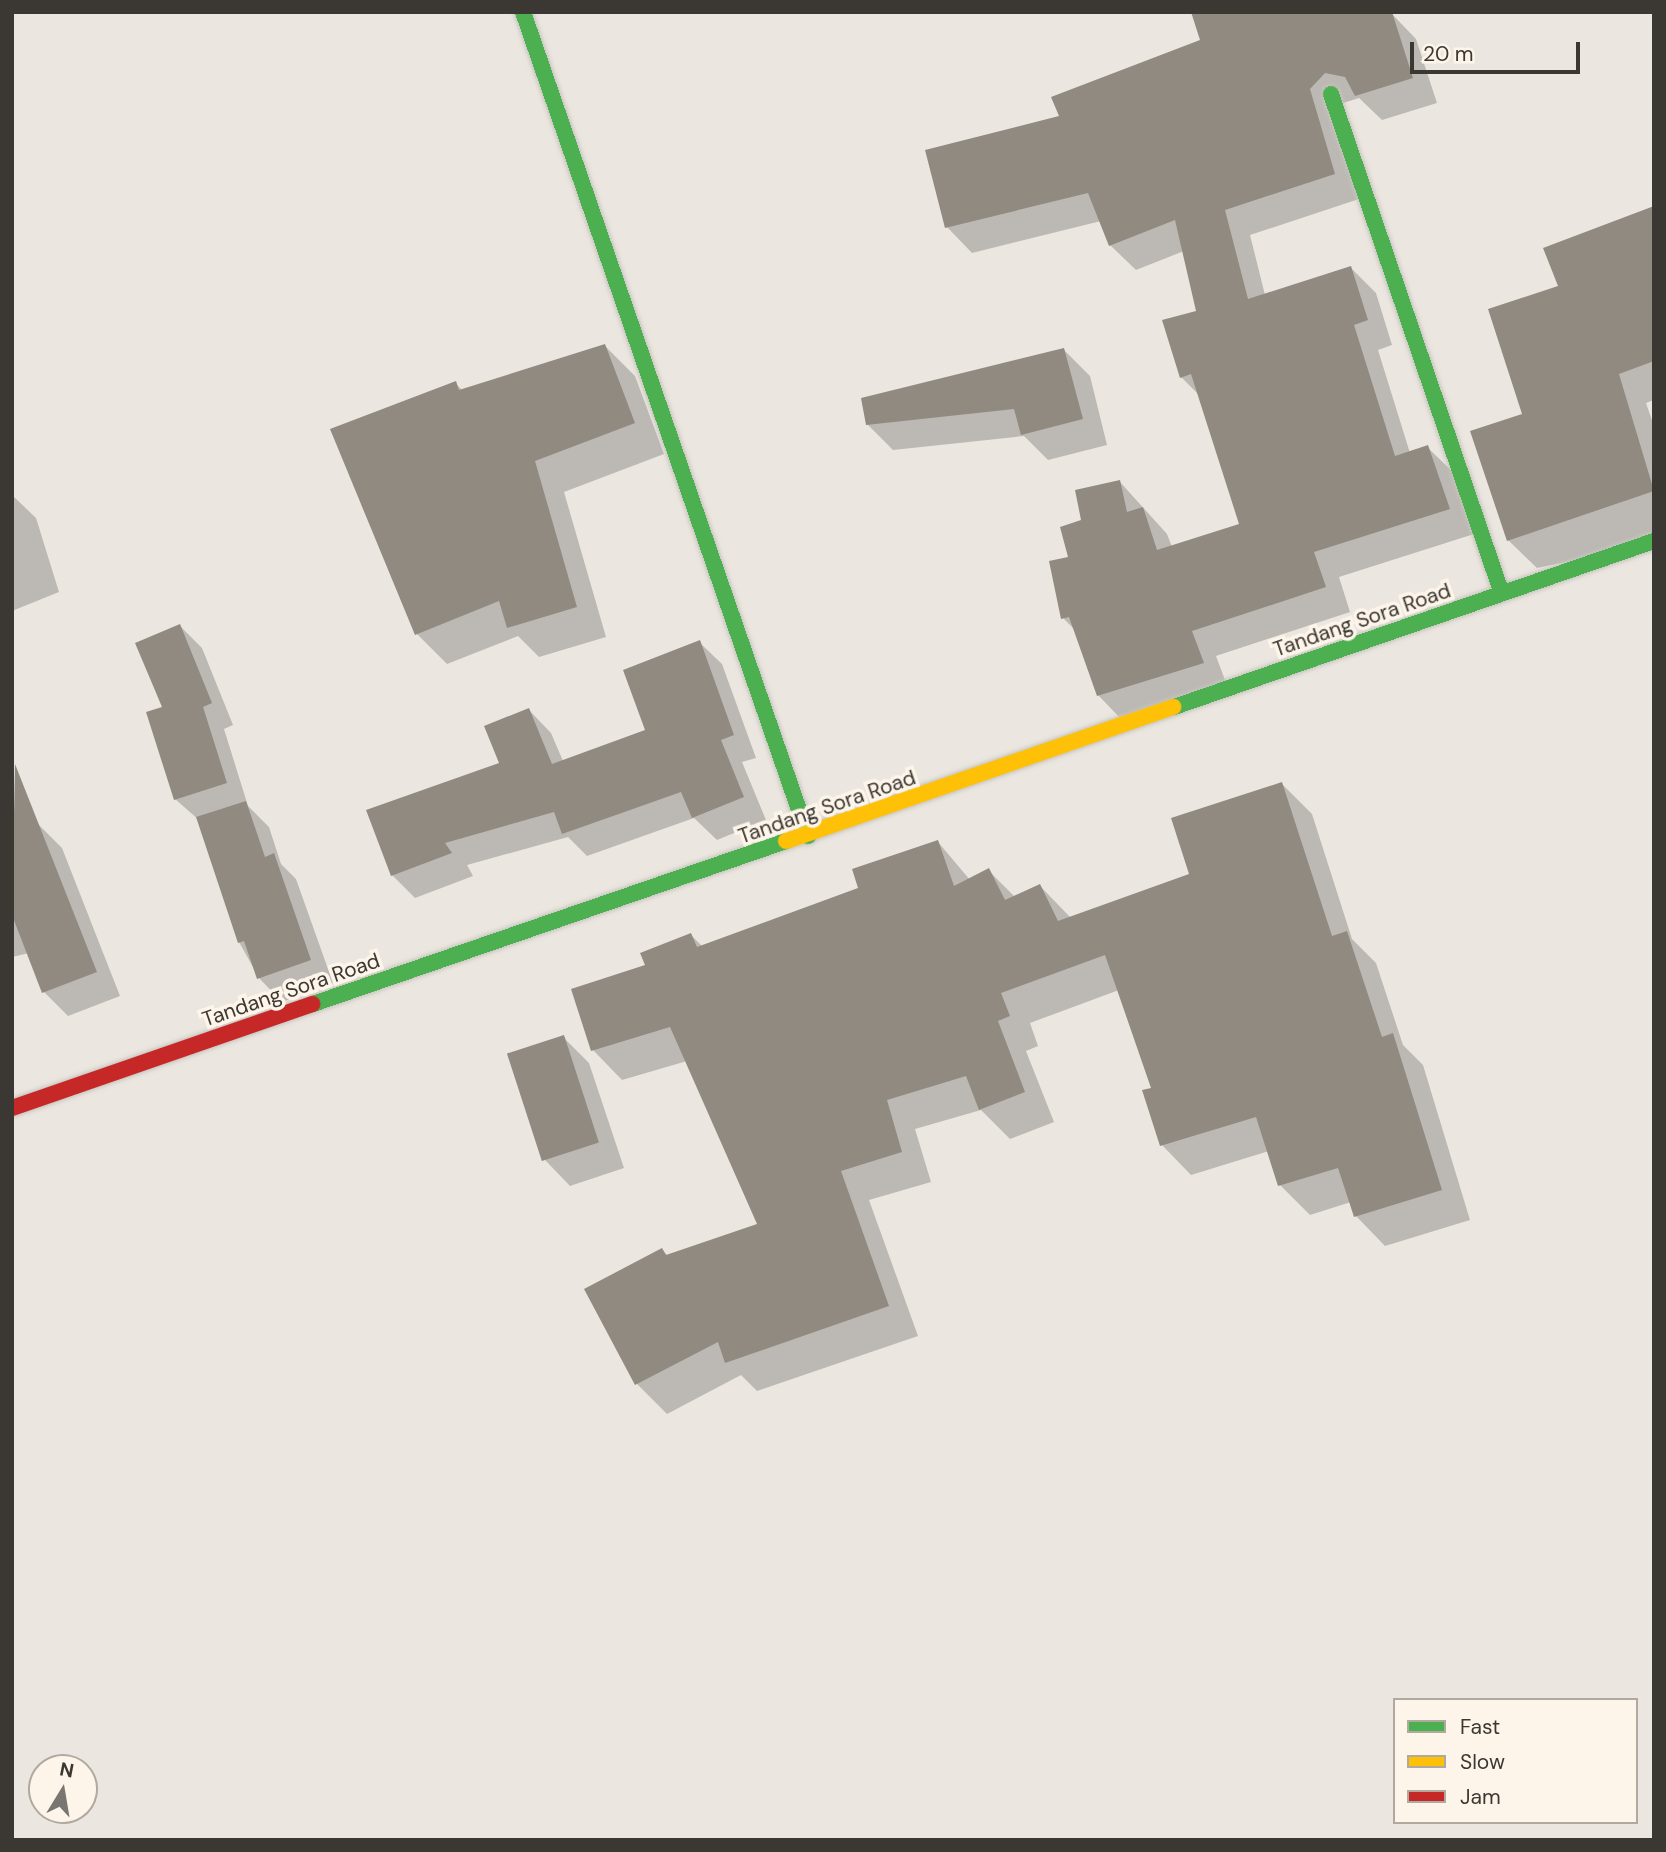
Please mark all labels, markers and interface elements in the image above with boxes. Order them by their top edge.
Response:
scale bar [1414,28,1584,72]
text: 20 m [1423,40,1474,68]
street label: Tandang Sora Road [1270,578,1454,662]
street label: Tandang Sora Road [735,765,919,849]
street label: Tandang Sora Road [199,948,383,1032]
legend [1393,1698,1638,1824]
text: Fast [1460,1713,1500,1741]
text: Slow [1460,1748,1505,1776]
north arrow [28,1754,98,1824]
text: N [58,1756,76,1783]
text: Jam [1460,1783,1501,1811]

